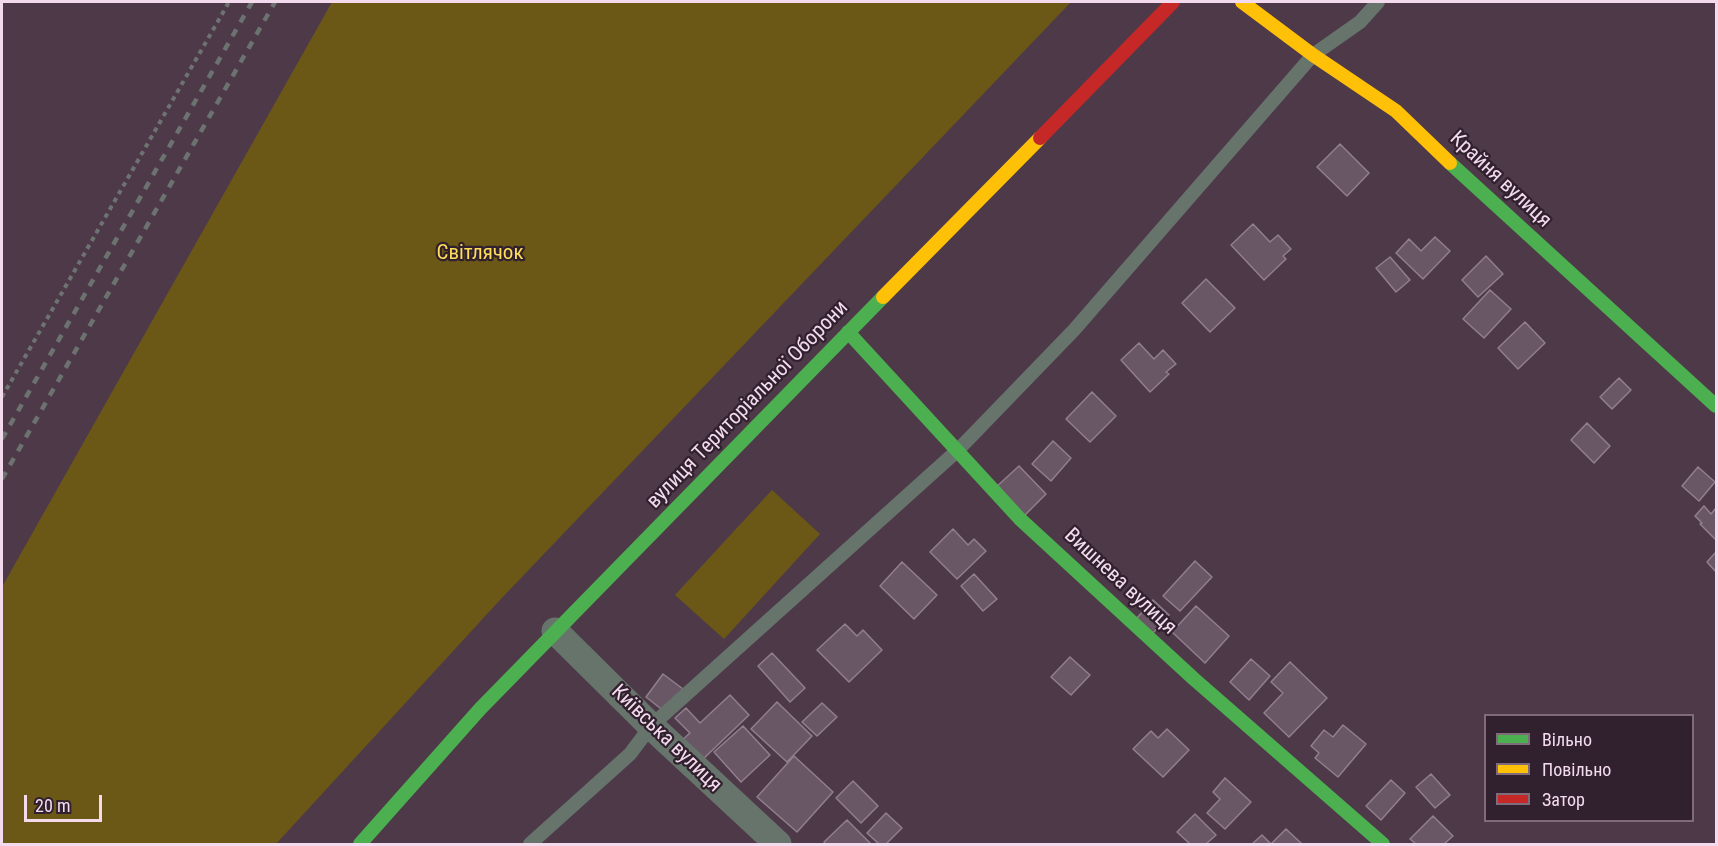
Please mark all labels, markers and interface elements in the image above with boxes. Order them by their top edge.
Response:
street label: Крайня вулиця [1444,127,1556,233]
park label: Світлячок [437,241,523,267]
street label: вулиця Територіальної Оборони [642,296,854,514]
street label: Вишнева вулиця [1059,524,1181,640]
street label: Київська вулиця [605,680,727,798]
legend [1484,714,1694,822]
text: Вільно [1542,729,1592,750]
text: Повільно [1542,759,1611,780]
scale bar [27,783,105,821]
text: Затор [1542,789,1585,810]
text: 20 m [35,795,70,816]

